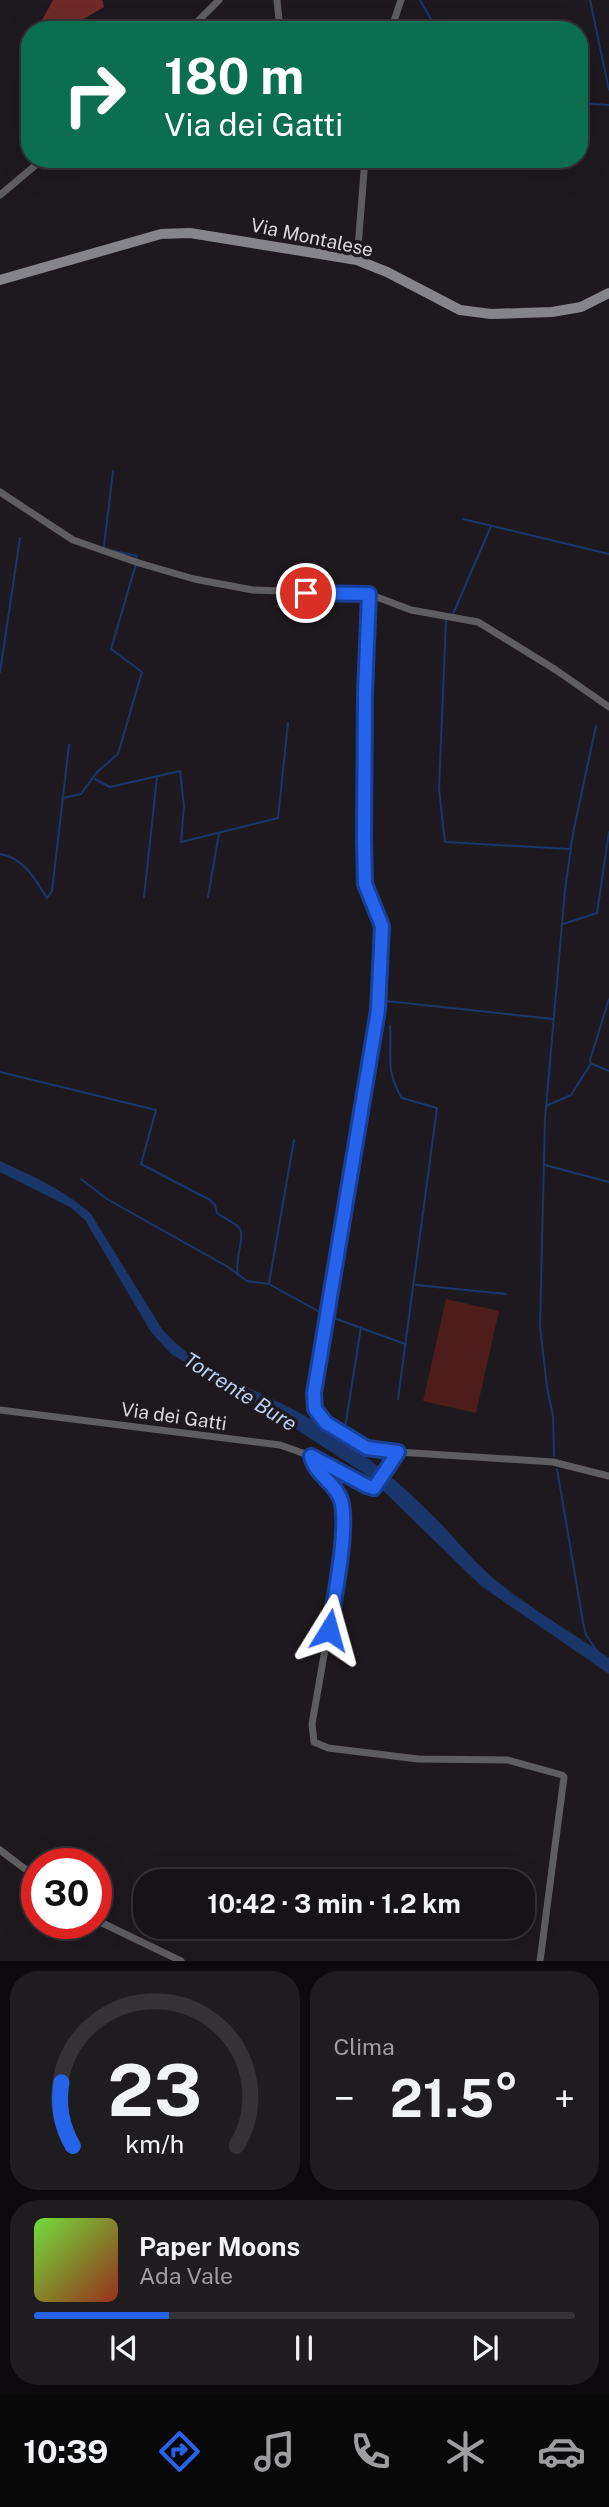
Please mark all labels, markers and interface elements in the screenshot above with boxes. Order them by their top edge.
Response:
text: 180 m [164,47,304,105]
icon: right [49,49,140,140]
text: Via dei Gatti [164,106,343,143]
street label: Via Montalese [249,213,375,261]
pin [276,563,336,623]
icon: arrive [287,574,325,612]
water label: Torrente Bure [179,1347,302,1436]
street label: Via dei Gatti [120,1398,228,1434]
position arrow [292,1593,366,1667]
speed limit sign: 30 [21,1848,112,1939]
text: 10:42 · 3 min · 1.2 km [207,1888,461,1919]
text: Clima [334,2033,395,2060]
text: 23 [107,2048,202,2133]
text: 21.5° [390,2068,519,2129]
text: − [334,2076,355,2121]
text: + [554,2076,575,2121]
text: km/h [125,2129,184,2159]
text: Paper Moons [139,2231,300,2262]
text: Ada Vale [139,2262,233,2289]
icon: previous [105,2329,143,2367]
icon: pause [285,2329,323,2367]
icon: next [466,2329,504,2367]
icon: directions [155,2427,204,2476]
icon: music [250,2427,299,2476]
icon: phone [346,2427,395,2476]
icon: climate [441,2427,490,2476]
icon: car [537,2427,586,2476]
text: 10:39 [23,2433,108,2470]

